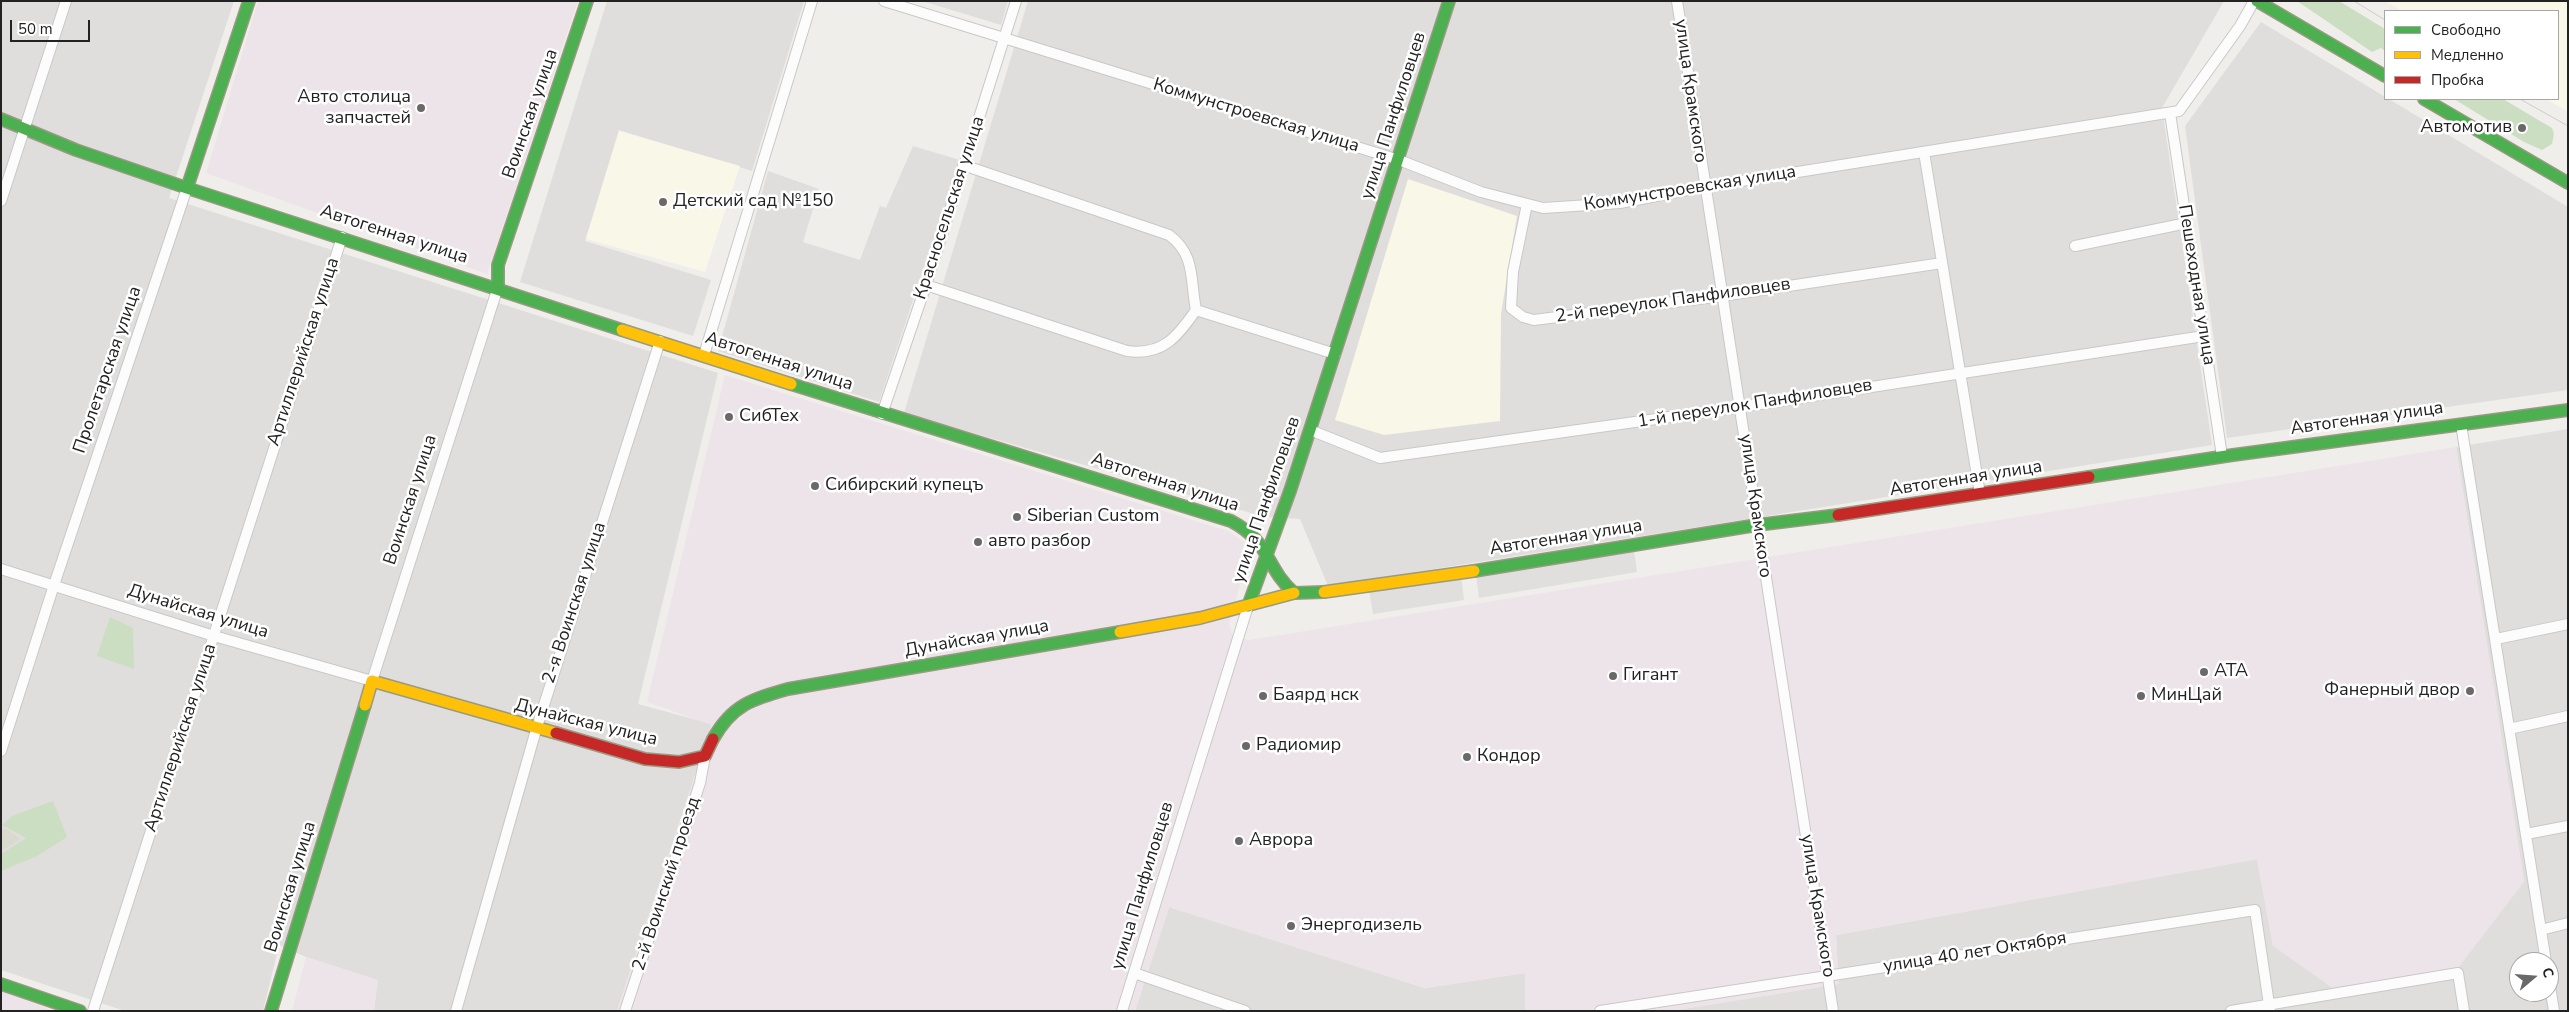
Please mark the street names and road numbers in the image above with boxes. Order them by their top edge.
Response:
street label: улица Крамского [1669,18,1711,164]
street label: улица Панфиловцев [1357,30,1431,202]
street label: Воинская улица [499,46,563,182]
street label: Коммунстроевская улица [1150,74,1362,158]
street label: Красносельская улица [910,114,990,302]
street label: Коммунстроевская улица [1582,162,1798,216]
street label: Автогенная улица [317,201,471,269]
street label: Пешеходная улица [2173,203,2219,367]
street label: Артиллерийская улица [263,255,345,449]
street label: 2-й переулок Панфиловцев [1554,274,1792,328]
street label: Пролетарская улица [69,284,147,456]
street label: Автогенная улица [702,328,856,396]
street label: 1-й переулок Панфиловцев [1636,375,1874,433]
street label: Автогенная улица [2289,398,2445,440]
street label: улица Панфиловцев [1228,414,1306,586]
street label: Воинская улица [380,432,442,568]
street label: улица Крамского [1734,433,1776,579]
street label: Автогенная улица [1088,449,1242,517]
street label: Автогенная улица [1888,456,2044,502]
street label: Автогенная улица [1488,515,1644,561]
street label: 2-я Воинская улица [539,520,611,686]
street label: Дунайская улица [125,580,271,644]
street label: Дунайская улица [903,616,1051,662]
street label: Артиллерийская улица [140,641,222,835]
street label: Дунайская улица [513,695,659,751]
street label: 2-й Воинский проезд [629,794,705,974]
street label: улица Панфиловцев [1107,800,1179,972]
street label: Воинская улица [261,819,321,955]
street label: улица Крамского [1795,833,1839,979]
street label: улица 40 лет Октября [1882,928,2068,978]

